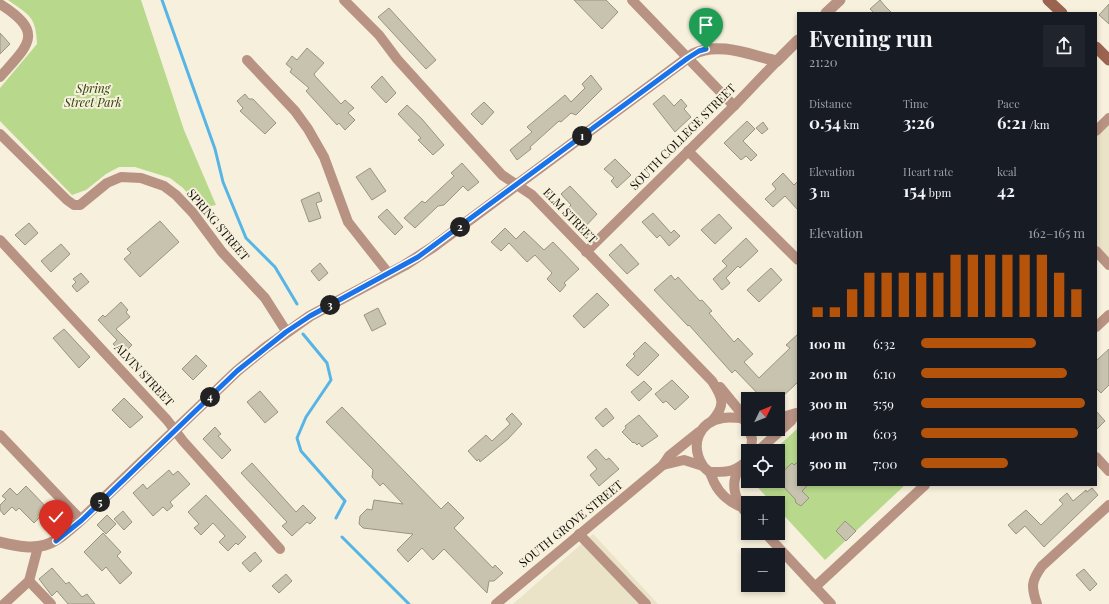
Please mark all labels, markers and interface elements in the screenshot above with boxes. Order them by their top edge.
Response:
pin [689,8,723,49]
icon: arrive [695,14,717,36]
text: Evening run [809,23,933,53]
button: share [1043,25,1085,67]
text: 21:20 [809,53,838,70]
street label: SOUTH COLLEGE STREET [626,79,739,193]
park label: Spring Street Park [63,80,122,110]
text: Distance [809,96,852,111]
text: Time [903,96,928,111]
text: Pace [997,96,1020,111]
text: 0.54 [809,111,841,133]
text: 3:26 [903,111,935,133]
text: 6:21 [997,111,1027,133]
text: km [841,117,859,132]
text: /km [1027,117,1050,132]
pin: 1 [572,126,592,146]
text: 1 [580,128,584,143]
text: Elevation [809,164,855,179]
text: Heart rate [903,164,953,179]
text: kcal [997,164,1017,179]
text: 3 [809,179,817,201]
text: 154 [903,179,926,201]
text: 42 [997,179,1015,201]
street label: ELM STREET [540,184,602,247]
street label: SPRING STREET [184,185,254,264]
text: m [817,185,830,200]
text: bpm [926,185,951,200]
pin: 2 [450,217,470,237]
text: 2 [457,219,463,234]
text: Elevation [809,224,863,241]
text: 162–165 m [1028,224,1085,241]
pin: 3 [320,295,340,315]
text: 3 [327,297,333,312]
text: 100 m [809,335,846,352]
text: 6:32 [873,335,895,352]
street label: ALVIN STREET [111,339,178,410]
text: 200 m [809,365,847,382]
text: 6:10 [873,365,896,382]
pin: 4 [200,387,220,407]
text: 4 [207,389,213,404]
north arrow [741,392,785,436]
map controls [741,392,785,592]
text: 300 m [809,395,847,412]
text: 5:59 [873,395,894,412]
text: 400 m [809,425,847,442]
text: 6:03 [873,425,897,442]
button: locate [741,444,785,488]
text: 500 m [809,455,847,472]
text: 7:00 [873,455,897,472]
street label: SOUTH GROVE STREET [515,476,626,570]
pin: 5 [90,492,110,512]
text: 5 [97,494,103,509]
button: + [741,496,785,540]
pin [39,500,73,541]
icon: check [45,506,67,528]
button: − [741,548,785,592]

